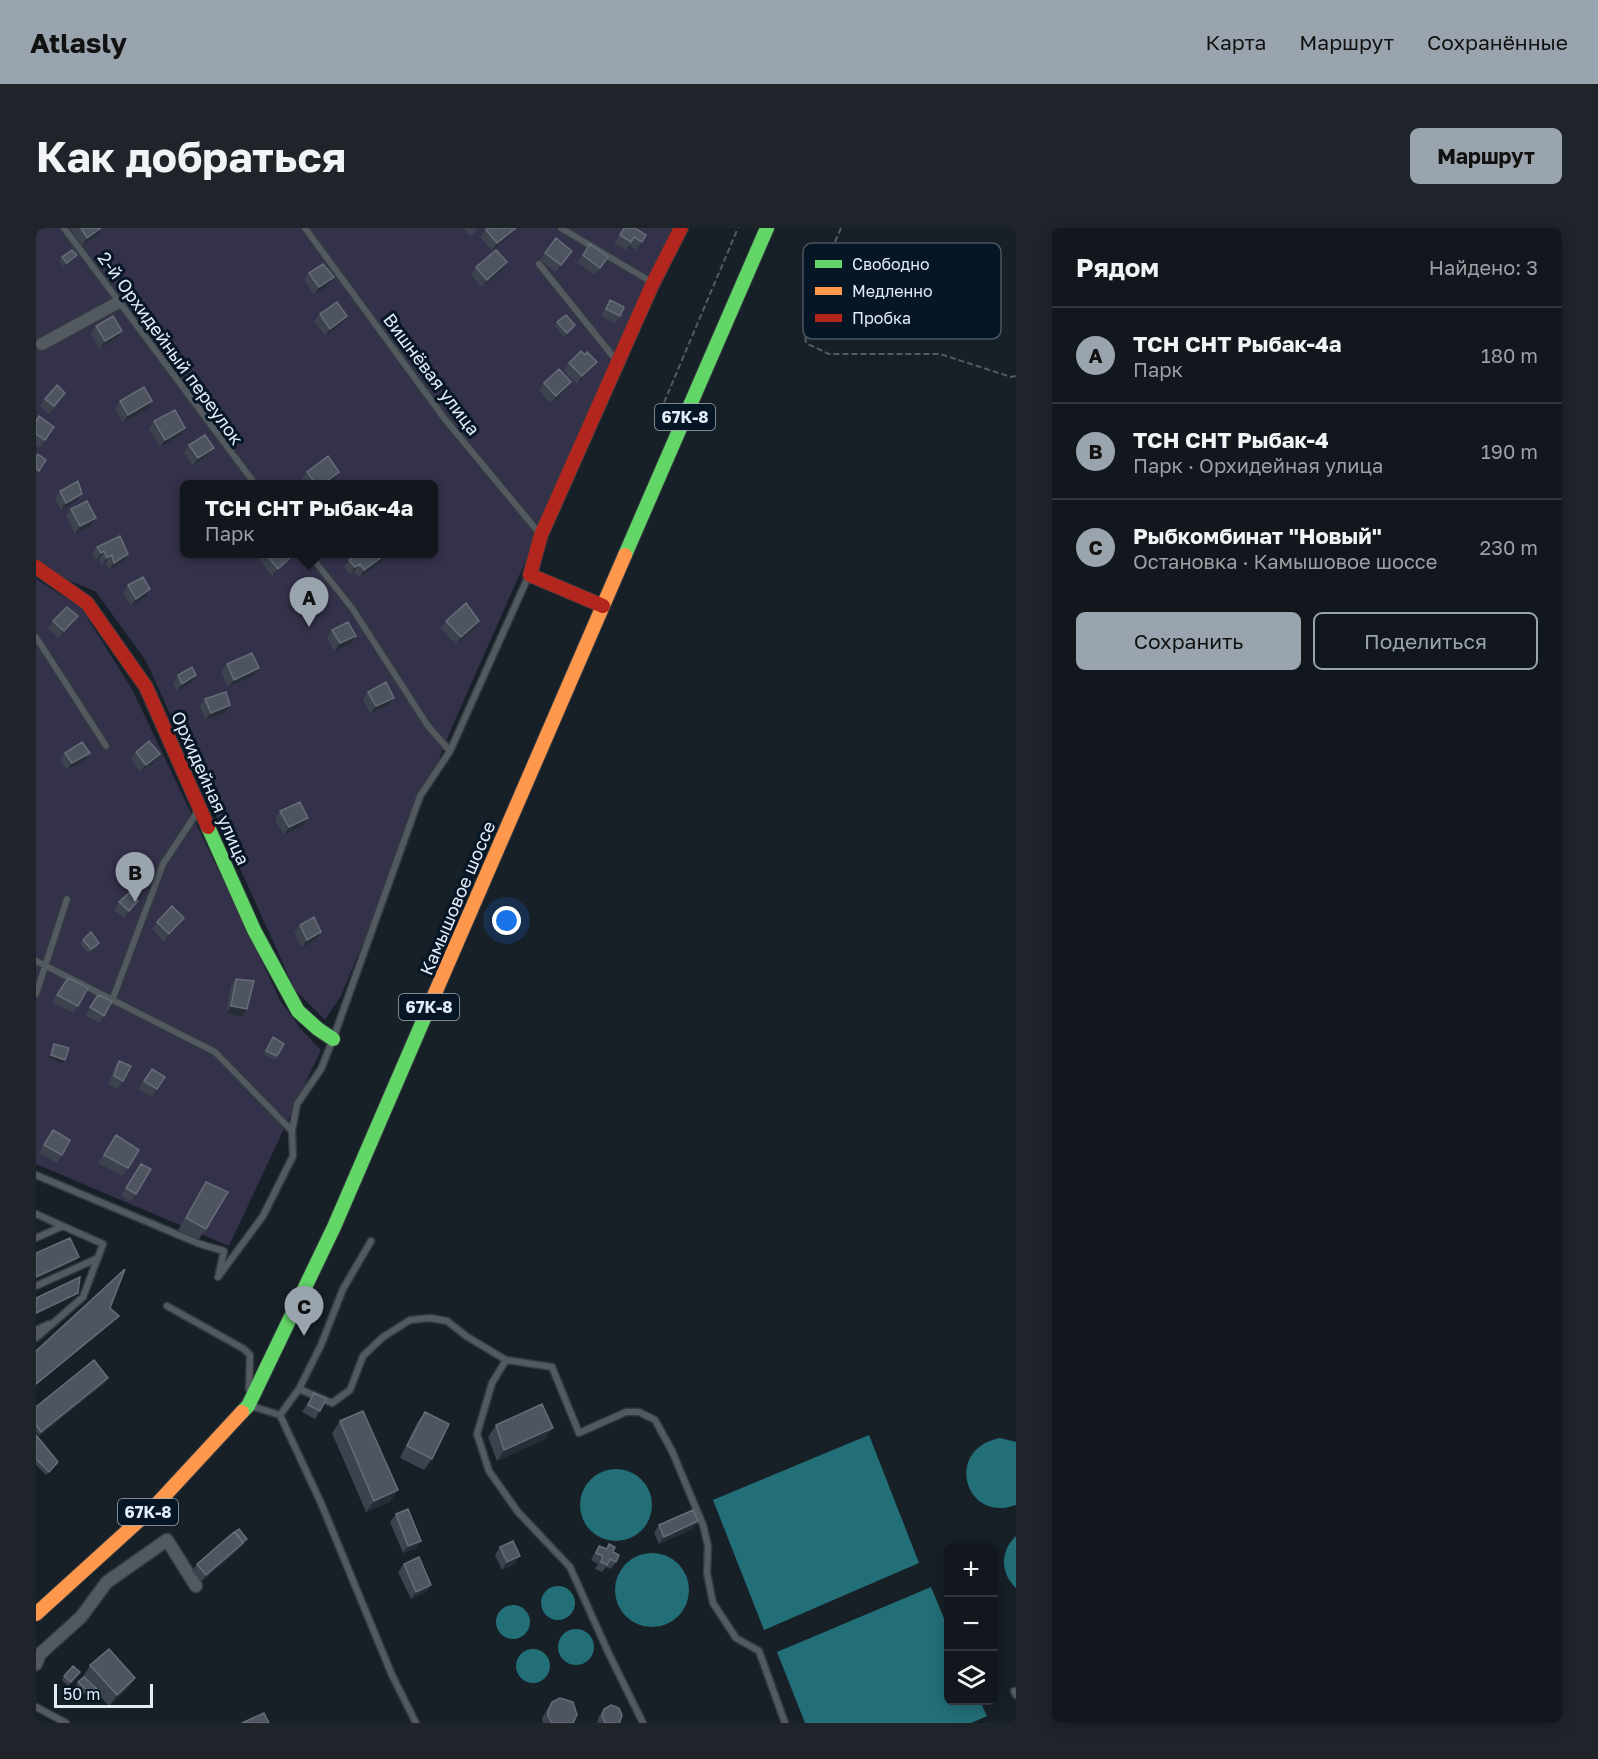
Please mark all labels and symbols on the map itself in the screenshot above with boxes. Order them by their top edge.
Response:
legend [803,243,1001,339]
street label: 2-й Орхидейный переулок [94,247,248,449]
text: Свободно [852,254,930,274]
text: Медленно [852,281,933,301]
text: Пробка [852,308,911,328]
street label: Вишнёвая улица [379,309,485,439]
road number: 67К-8 [655,404,715,430]
pin: A [290,578,328,627]
street label: Орхидейная улица [167,708,255,868]
street label: Камышовое шоссе [415,818,499,978]
pin: B [116,852,154,902]
your location [492,906,521,935]
road number: 67К-8 [399,994,459,1020]
pin: C [284,1286,324,1336]
road number: 67К-8 [118,1499,178,1525]
scale bar [54,1681,153,1708]

